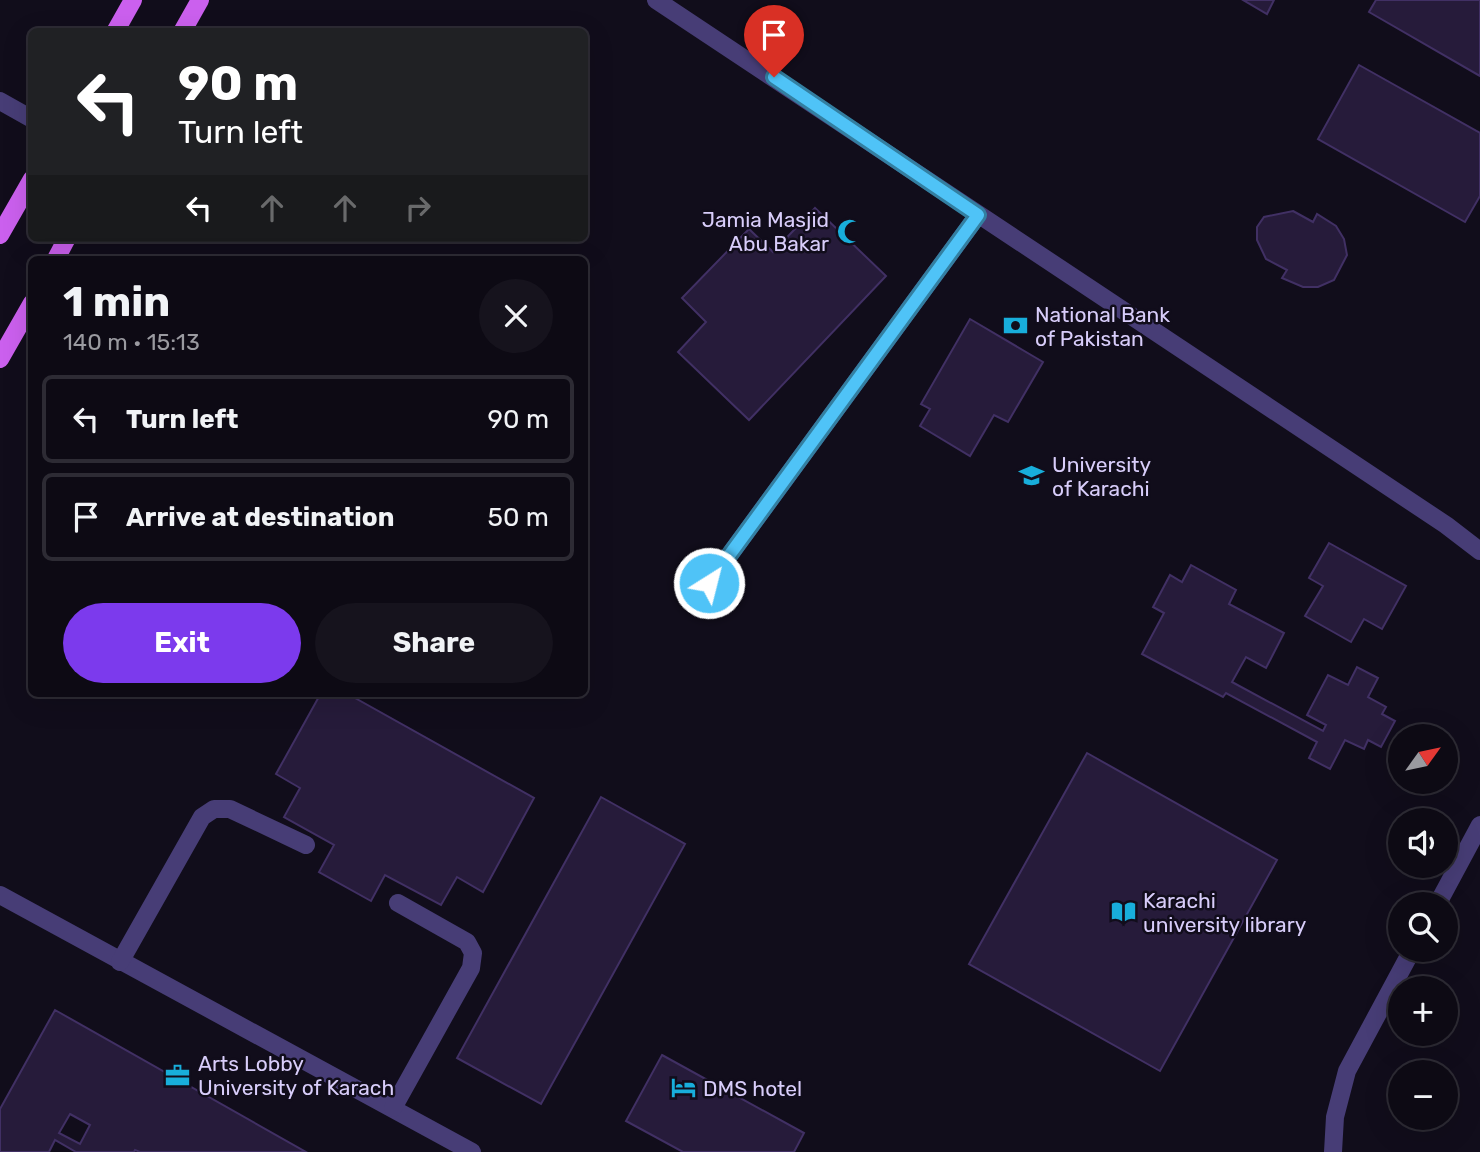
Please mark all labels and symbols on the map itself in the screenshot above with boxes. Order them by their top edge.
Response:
pin [744,5,804,77]
place label: Jamia Masjid Abu Bakar [702,207,829,256]
mosque icon: Jamia Masjid Abu Bakar [835,217,863,245]
place label: National Bank of Pakistan [1035,302,1170,351]
bank icon: National Bank of Pakistan [1001,312,1029,340]
place label: University of Karachi [1052,452,1152,501]
school or university icon: University of Karachi [1018,462,1046,490]
position arrow [672,546,746,620]
north arrow [1388,724,1458,794]
place label: Karachi university library [1143,888,1307,937]
library icon: Karachi university library [1109,898,1137,926]
place label: Arts Lobby University of Karach [198,1051,394,1100]
office icon: Arts Lobby University of Karach [164,1061,192,1089]
hotel icon: DMS hotel [669,1074,697,1102]
place label: DMS hotel [703,1076,802,1101]

